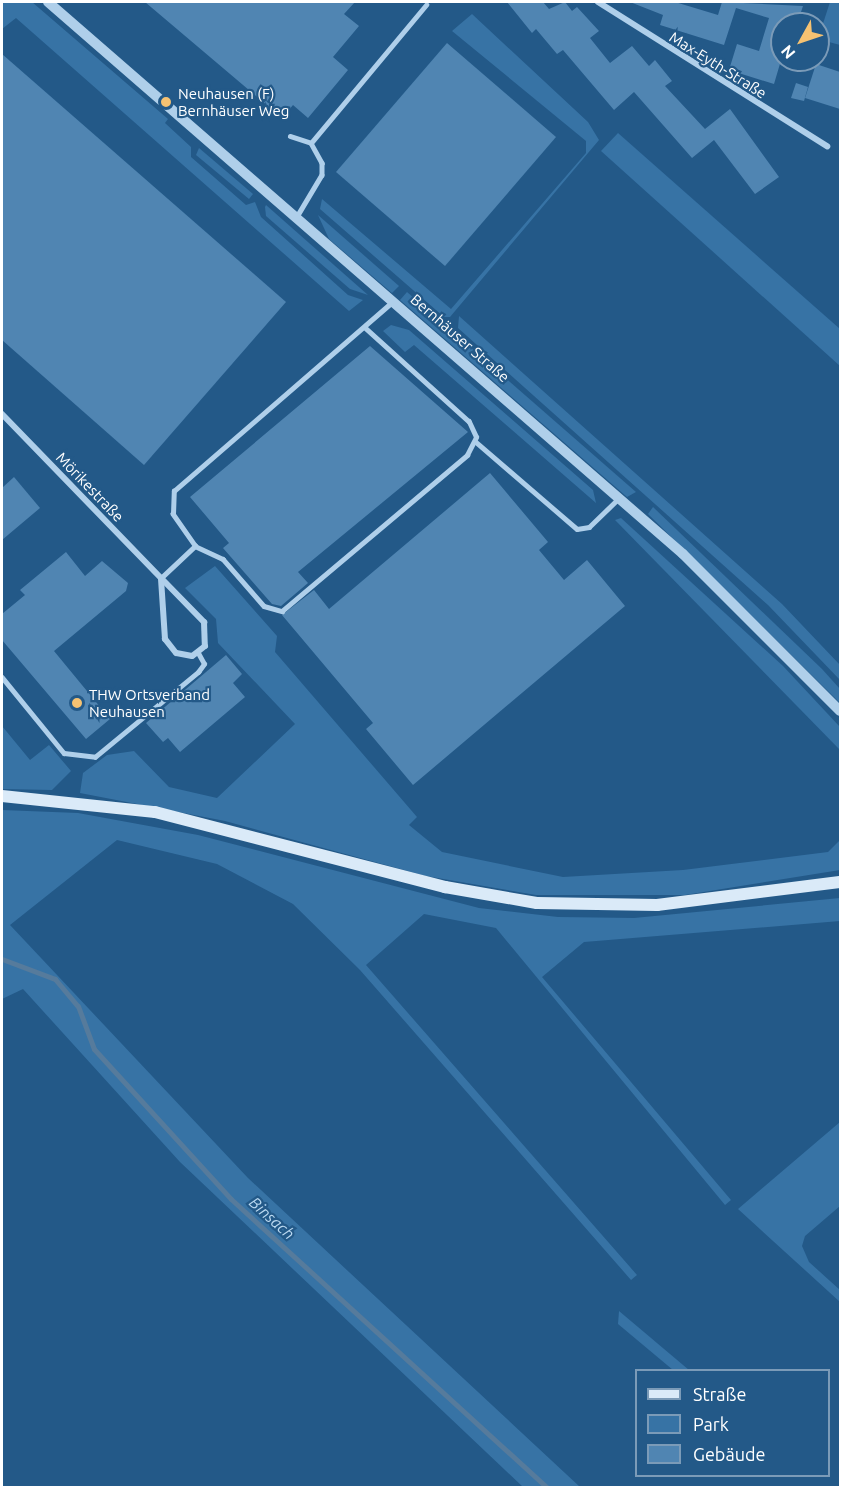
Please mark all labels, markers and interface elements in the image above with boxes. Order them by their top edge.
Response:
north arrow [770,12,830,72]
street label: Max-Eyth-Straße [666,28,770,102]
text: N [777,42,798,63]
place label: Neuhausen (F) Bernhäuser Weg [178,84,289,119]
marker: Neuhausen (F) Bernhäuser Weg [159,95,173,109]
street label: Bernhäuser Straße [407,290,513,386]
street label: Mörikestraße [52,448,128,526]
place label: THW Ortsverband Neuhausen [89,685,210,720]
marker: THW Ortsverband Neuhausen [70,696,84,710]
water label: Binsach [245,1193,299,1243]
legend [635,1369,830,1477]
text: Straße [693,1384,746,1404]
text: Park [693,1414,729,1434]
text: Gebäude [693,1444,765,1464]

